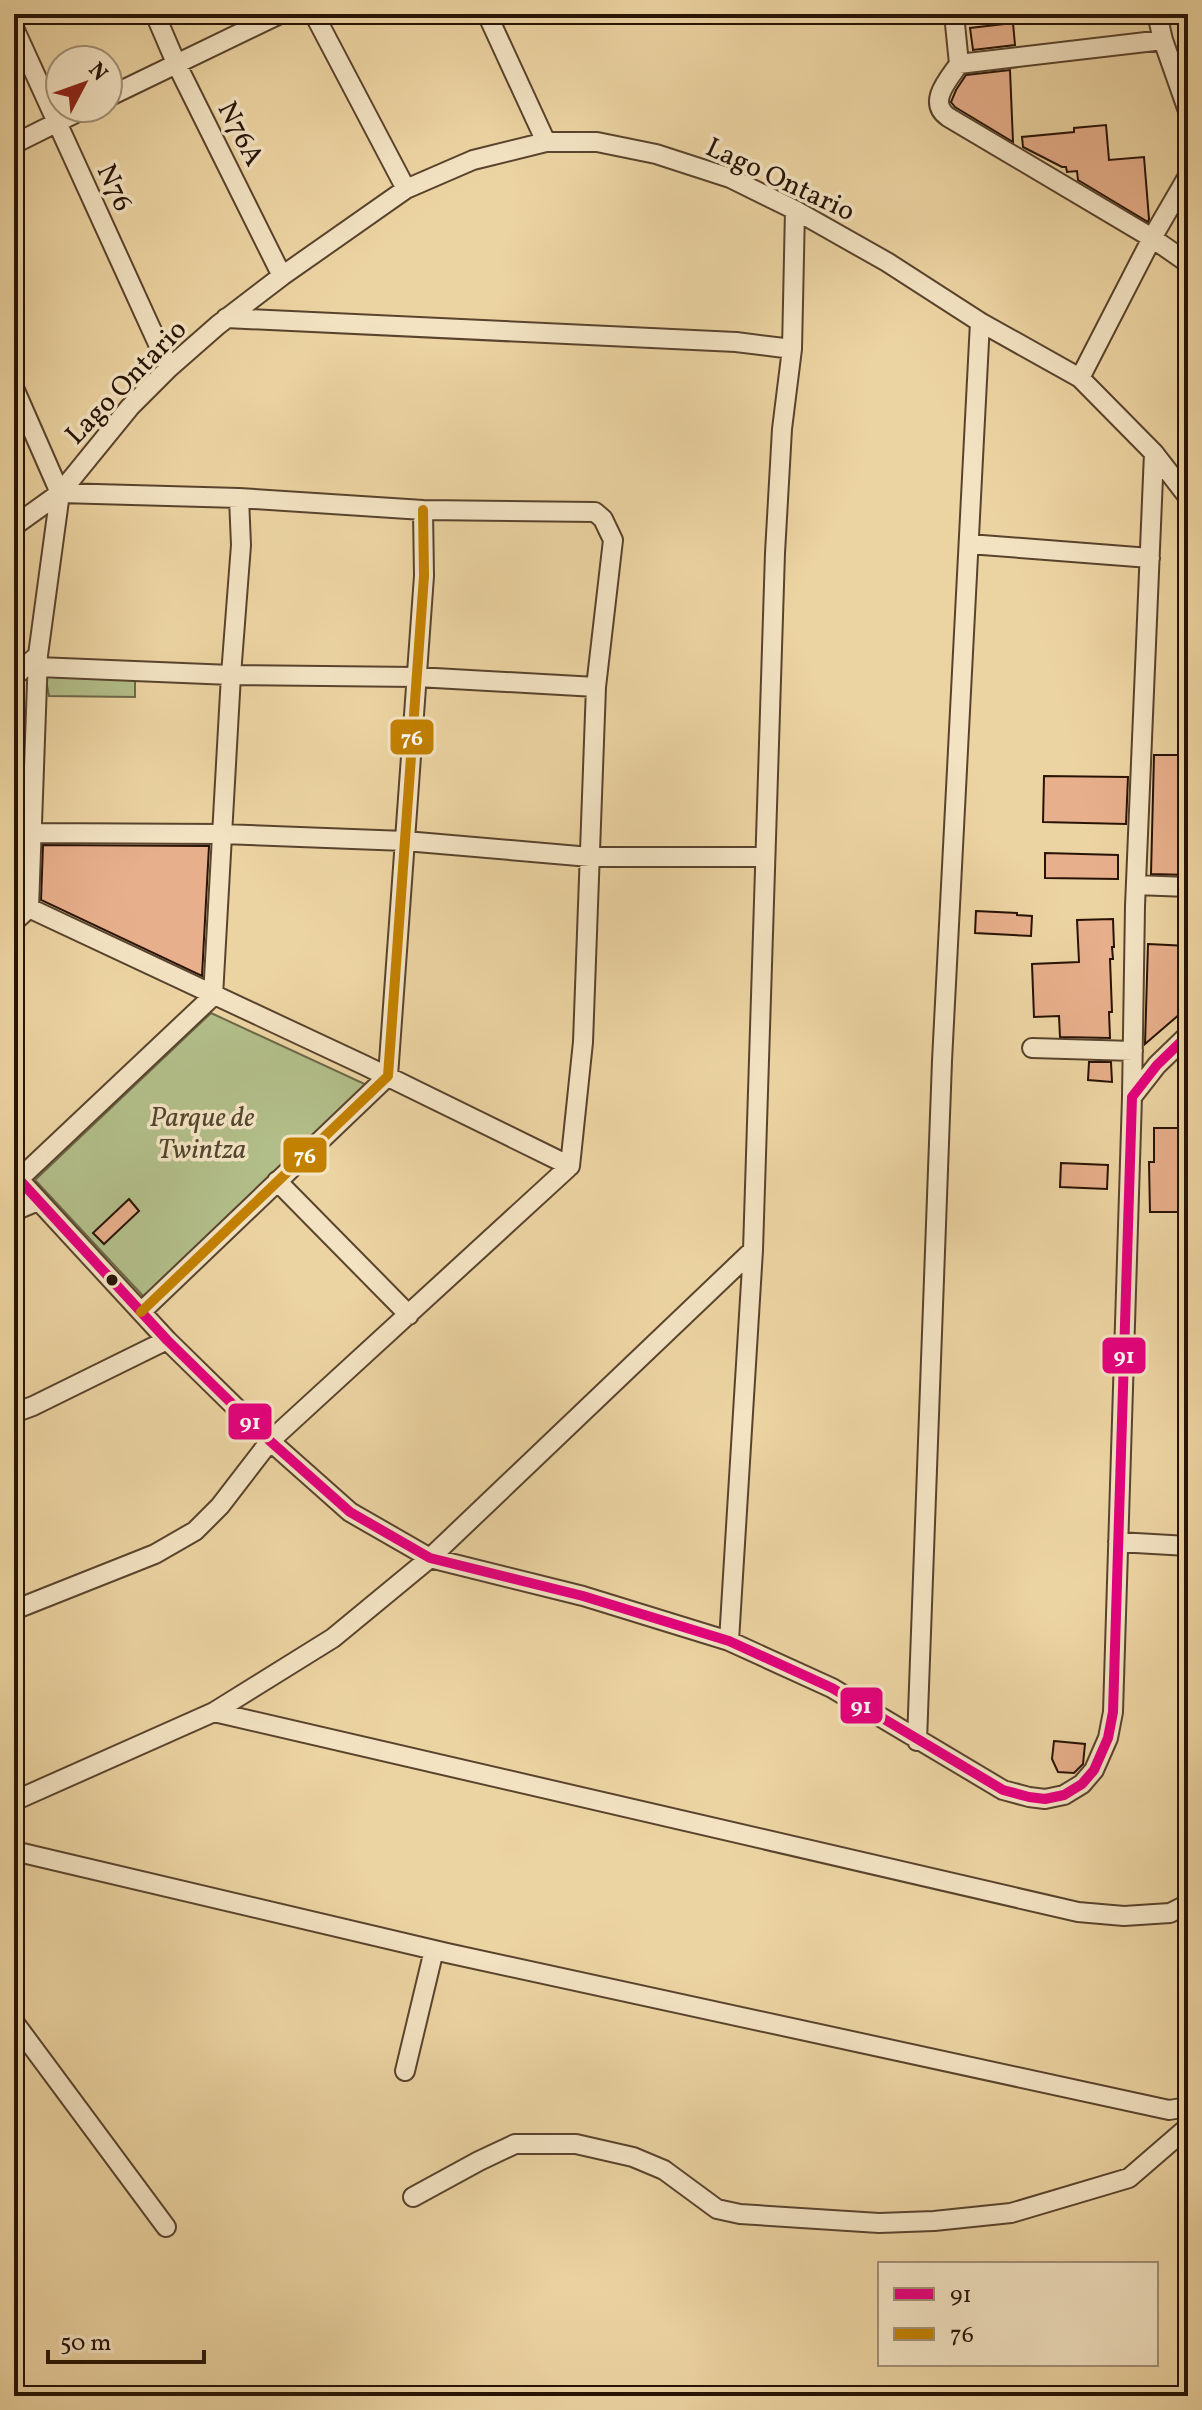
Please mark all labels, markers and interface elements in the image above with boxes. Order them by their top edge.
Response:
north arrow [44,44,124,124]
text: N [80,56,114,89]
street label: N76A [207,95,273,174]
street label: Lago Ontario [699,129,861,232]
street label: N76 [86,158,142,218]
street label: Lago Ontario [57,311,197,454]
line badge: 76 [389,718,435,756]
text: 76 [401,724,423,755]
park label: Parque de Twintza [150,1099,254,1170]
line badge: 76 [282,1136,328,1174]
text: 76 [294,1142,316,1173]
unlabelled marker [104,1272,120,1288]
line badge: 91 [1101,1336,1147,1375]
text: 91 [1114,1342,1135,1373]
line badge: 91 [227,1402,273,1441]
text: 91 [240,1408,261,1439]
line badge: 91 [839,1686,884,1725]
text: 91 [851,1692,872,1723]
legend [878,2262,1158,2366]
text: 91 [950,2279,972,2313]
scale bar [48,2314,204,2364]
text: 76 [950,2319,974,2353]
text: 50 m [60,2327,112,2361]

